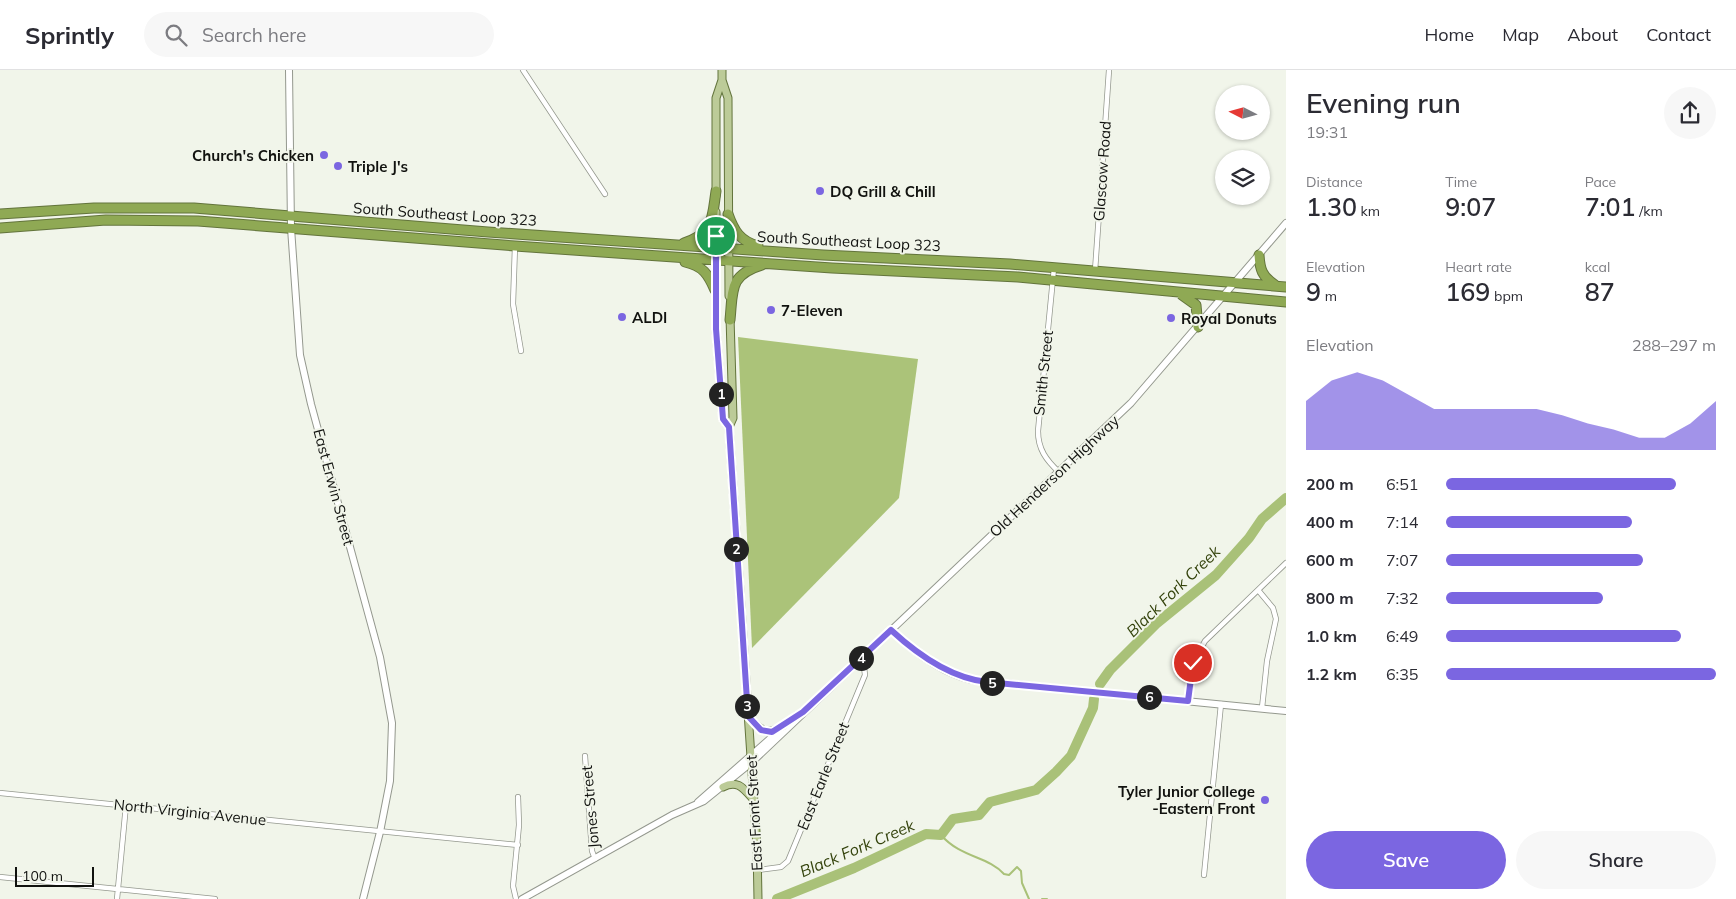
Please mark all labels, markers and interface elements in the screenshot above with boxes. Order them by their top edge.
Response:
search box [144,12,494,57]
text: Sprintly [25,20,114,50]
icon: search [162,21,190,49]
text: Search here [202,23,306,47]
text: Home [1424,23,1474,46]
text: Map [1502,23,1539,46]
text: About [1567,23,1618,46]
text: Contact [1646,23,1711,46]
north arrow [1215,85,1270,140]
map controls [1215,85,1270,205]
text: Evening run [1306,85,1461,120]
button: share [1664,87,1716,139]
street label: Glascow Road [1089,120,1115,222]
text: 19:31 [1306,122,1348,142]
place label: Church's Chicken [192,146,314,165]
marker: Church's Chicken [318,149,330,161]
button: layers [1215,150,1270,205]
place label: Triple J's [348,157,408,176]
marker: Triple J's [332,160,344,172]
text: Distance [1306,173,1363,191]
text: Time [1445,173,1477,191]
text: Pace [1585,173,1616,191]
place label: DQ Grill & Chill [830,182,936,201]
marker: DQ Grill & Chill [814,185,826,197]
text: 1.30 [1306,191,1357,222]
text: 9:07 [1445,191,1496,222]
text: 7:01 [1585,191,1636,222]
street label: South Southeast Loop 323 [353,198,537,230]
text: km [1357,202,1380,220]
text: /km [1636,202,1663,220]
pin [695,215,737,257]
icon: arrive [702,222,730,250]
street label: South Southeast Loop 323 [757,227,941,255]
text: Elevation [1306,258,1365,276]
text: Heart rate [1445,258,1512,276]
text: kcal [1585,258,1610,276]
text: 9 [1306,276,1321,307]
text: 169 [1445,276,1490,307]
text: 87 [1585,276,1615,307]
text: m [1321,287,1337,305]
text: bpm [1490,287,1523,305]
place label: 7-Eleven [781,301,843,320]
marker: 7-Eleven [765,304,777,316]
place label: ALDI [632,308,667,327]
place label: Royal Donuts [1181,309,1277,328]
marker: ALDI [616,311,628,323]
marker: Royal Donuts [1165,312,1177,324]
street label: Smith Street [1029,329,1057,417]
text: Elevation [1306,335,1374,355]
text: 288–297 m [1632,335,1716,355]
pin: 1 [708,382,734,406]
text: 1 [717,385,726,403]
street label: Old Henderson Highway [985,411,1123,541]
street label: East Erwin Street [309,427,359,547]
text: 200 m [1306,474,1354,494]
text: 6:51 [1386,474,1418,494]
text: 400 m [1306,512,1354,532]
text: 7:14 [1386,512,1418,532]
pin: 2 [724,536,748,562]
text: 2 [732,540,741,558]
water label: Black Fork Creek [1122,541,1225,641]
text: 600 m [1306,550,1354,570]
text: 7:07 [1386,550,1418,570]
text: 800 m [1306,588,1354,608]
text: 7:32 [1386,588,1418,608]
text: 1.0 km [1306,626,1357,646]
text: 6:49 [1386,626,1418,646]
pin [1172,642,1214,684]
pin: 4 [848,646,874,670]
text: 4 [857,649,866,667]
icon: check [1179,649,1207,677]
text: 1.2 km [1306,664,1357,684]
text: 6:35 [1386,664,1418,684]
pin: 5 [980,670,1004,696]
text: 5 [988,674,997,692]
pin: 6 [1136,684,1162,710]
text: 6 [1145,688,1154,706]
pin: 3 [734,694,760,718]
text: 3 [743,697,752,715]
street label: East Earle Street [793,719,853,833]
street label: East Front Street [741,755,767,871]
street label: Jones Street [577,765,603,849]
place label: Tyler Junior College -Eastern Front [1118,782,1255,818]
marker: Tyler Junior College -Eastern Front [1259,794,1271,806]
street label: North Virginia Avenue [113,795,267,829]
water label: Black Fork Creek [796,814,918,881]
button: Save [1306,831,1506,889]
button: Share [1516,831,1716,889]
scale bar [15,864,94,887]
text: 100 m [22,867,63,885]

